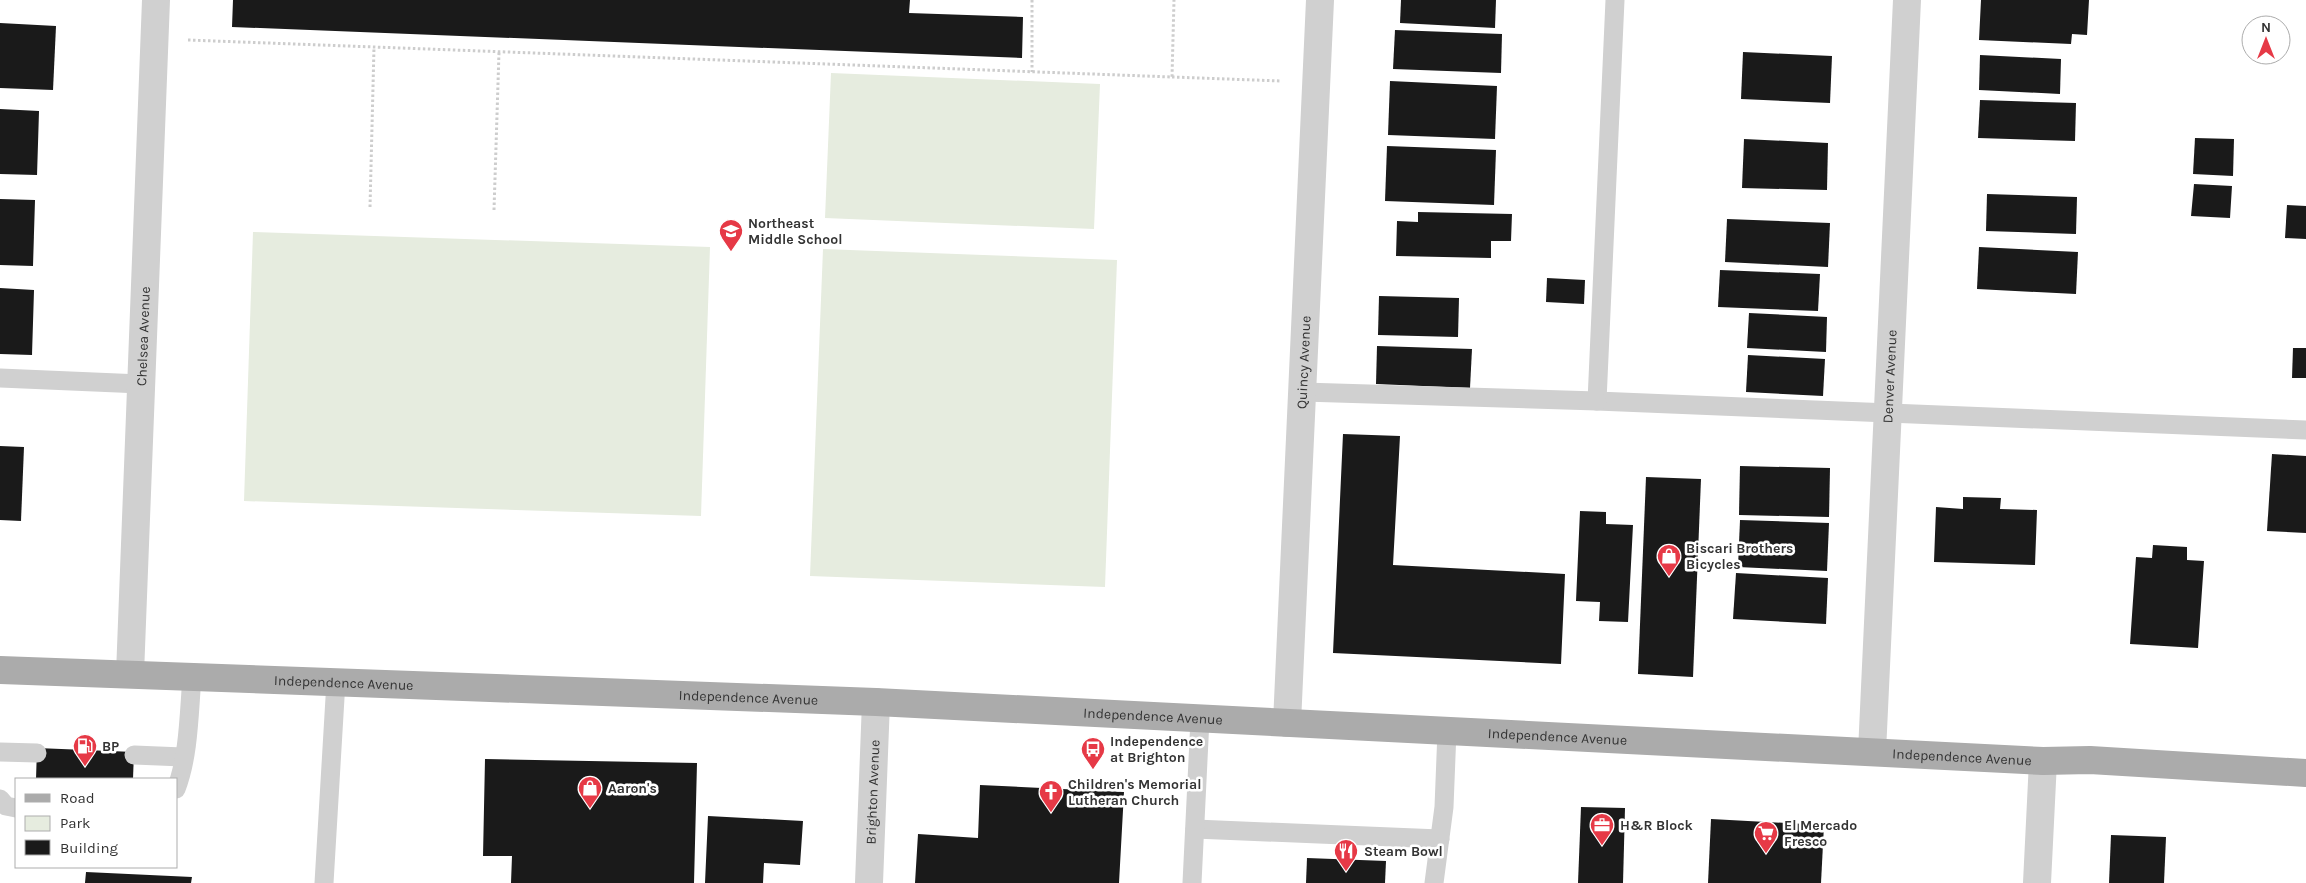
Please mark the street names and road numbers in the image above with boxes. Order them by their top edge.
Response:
street label: Chelsea Avenue [133,286,153,387]
street label: Quincy Avenue [1293,315,1314,409]
street label: Denver Avenue [1879,329,1900,424]
street label: Independence Avenue [274,672,414,694]
street label: Independence Avenue [678,686,819,708]
street label: Independence Avenue [1083,704,1223,728]
street label: Independence Avenue [1487,724,1628,748]
street label: Brighton Avenue [862,739,883,845]
street label: Independence Avenue [1892,745,2032,769]

